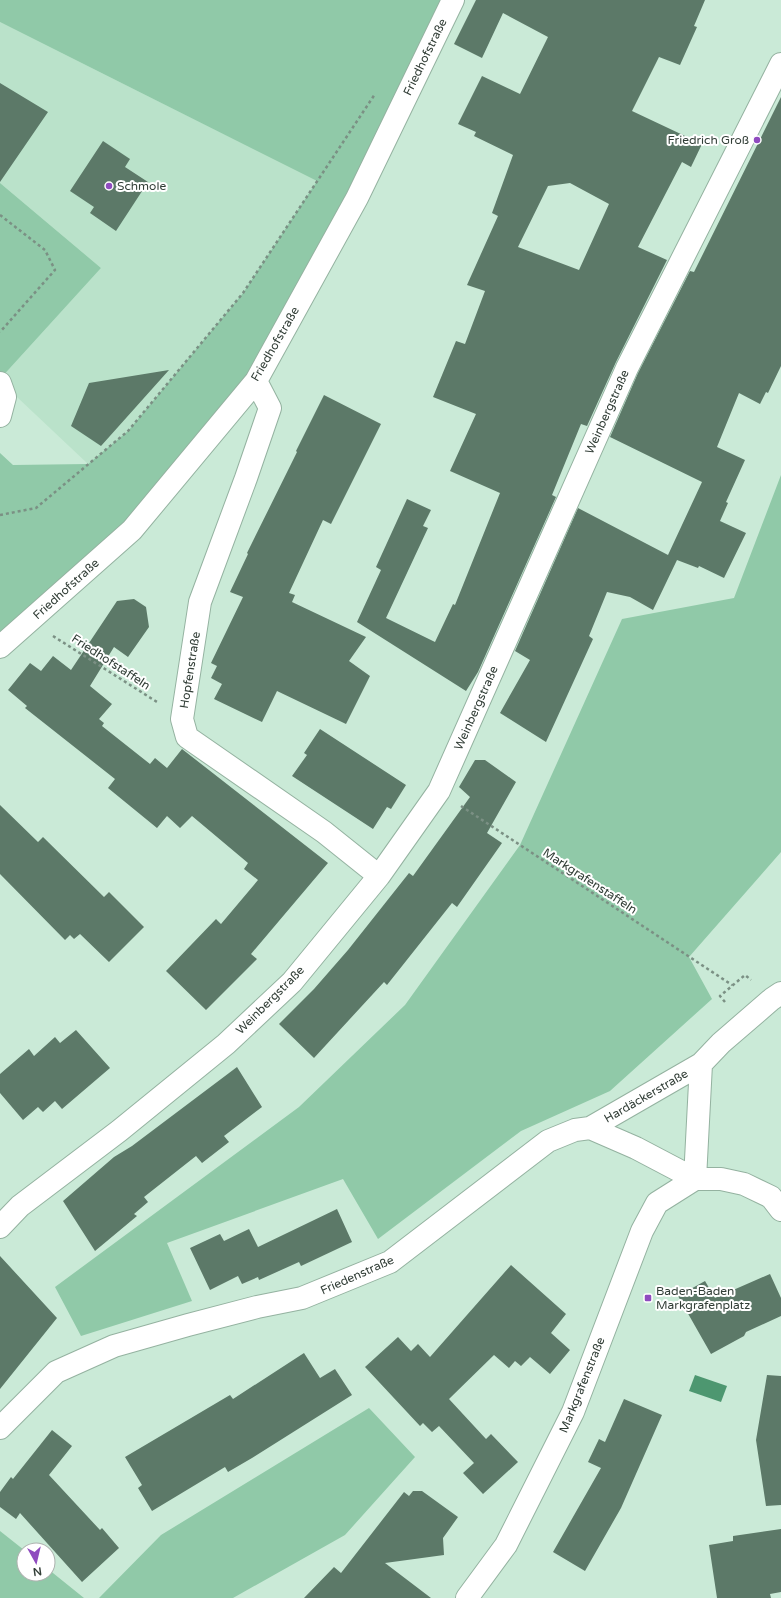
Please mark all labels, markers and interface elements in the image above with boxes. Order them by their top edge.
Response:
street label: Friedhofstraße [400,16,450,98]
place label: Friedrich Groß [668,133,749,147]
marker: Friedrich Groß [752,135,762,145]
place label: Schmole [117,179,166,193]
marker: Schmole [104,181,114,191]
street label: Friedhofstraße [248,304,302,384]
street label: Weinbergstraße [582,368,632,456]
street label: Friedhofstraße [30,556,102,622]
street label: Hopfenstraße [177,630,203,709]
street label: Friedhofstaffeln [69,631,153,693]
street label: Weinbergstraße [451,664,501,752]
street label: Markgrafenstaffeln [540,845,640,917]
street label: Weinbergstraße [233,963,307,1037]
street label: Hardäckerstraße [602,1066,691,1126]
street label: Friedenstraße [318,1253,396,1297]
place label: Baden-Baden Markgrafenplatz [656,1284,750,1312]
marker: Baden-Baden Markgrafenplatz [643,1293,653,1303]
street label: Markgrafenstraße [556,1335,608,1435]
north arrow [16,1542,56,1582]
text: N [32,1564,43,1578]

